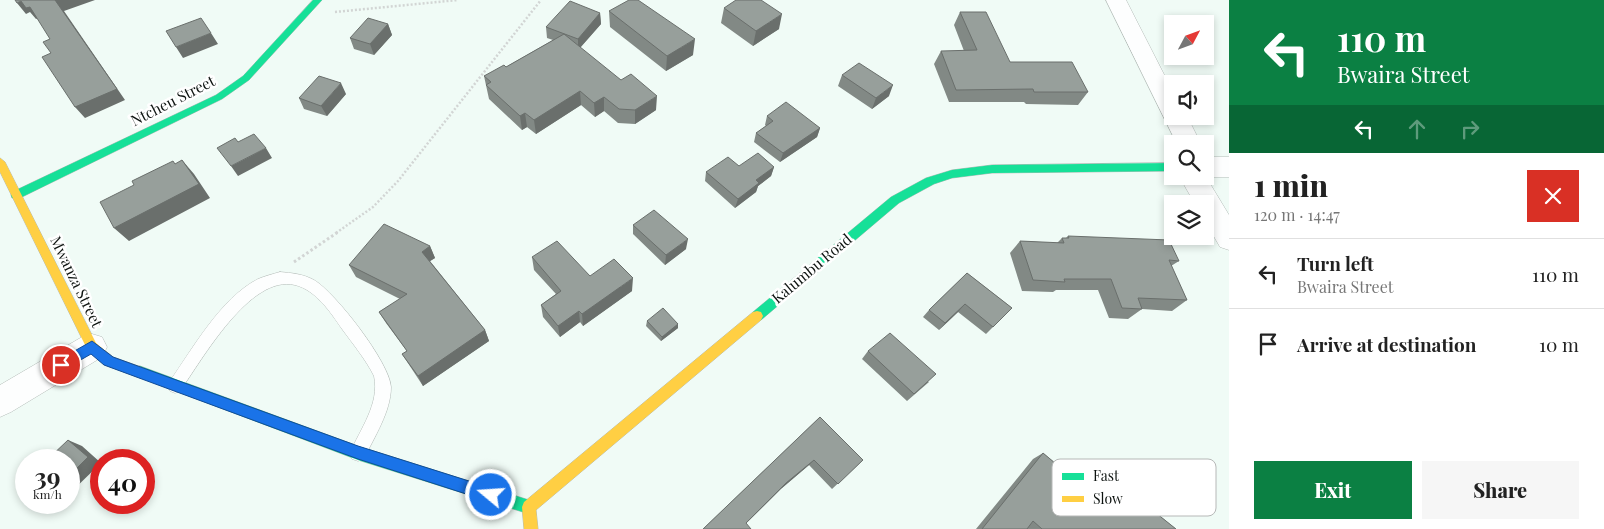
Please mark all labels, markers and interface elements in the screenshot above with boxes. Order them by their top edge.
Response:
text: 110 m [1337,14,1426,61]
north arrow [1164,15,1214,65]
map controls [1164,15,1214,245]
icon: left [1254,20,1319,85]
text: Bwaira Street [1337,59,1470,89]
street label: Ntcheu Street [127,70,219,130]
button: sound [1164,75,1214,125]
icon: left [1350,115,1378,143]
icon: ahead [1403,115,1431,143]
icon: right [1456,115,1484,143]
button: search [1164,135,1214,185]
text: 1 min [1254,165,1328,205]
button: close [1527,170,1579,222]
button: layers [1164,195,1214,245]
text: 120 m · 14:47 [1254,204,1340,225]
street label: Kalumbu Road [767,229,856,308]
street label: Mwanza Street [46,233,108,331]
text: Turn left [1297,250,1374,276]
icon: left [1254,260,1282,288]
text: 110 m [1532,261,1579,287]
text: Bwaira Street [1297,276,1393,297]
icon: arrive [1254,330,1282,358]
text: Arrive at destination [1297,331,1477,357]
text: 10 m [1539,331,1579,357]
pin [40,344,82,386]
icon: arrive [47,351,75,379]
speed limit sign: 40 [90,449,155,514]
text: 39 [34,459,61,492]
legend [1052,459,1216,516]
button: Exit [1254,461,1412,519]
button: Share [1422,461,1579,519]
text: Fast [1093,466,1120,485]
position arrow [464,468,516,520]
text: km/h [33,486,62,502]
text: Slow [1093,489,1123,508]

